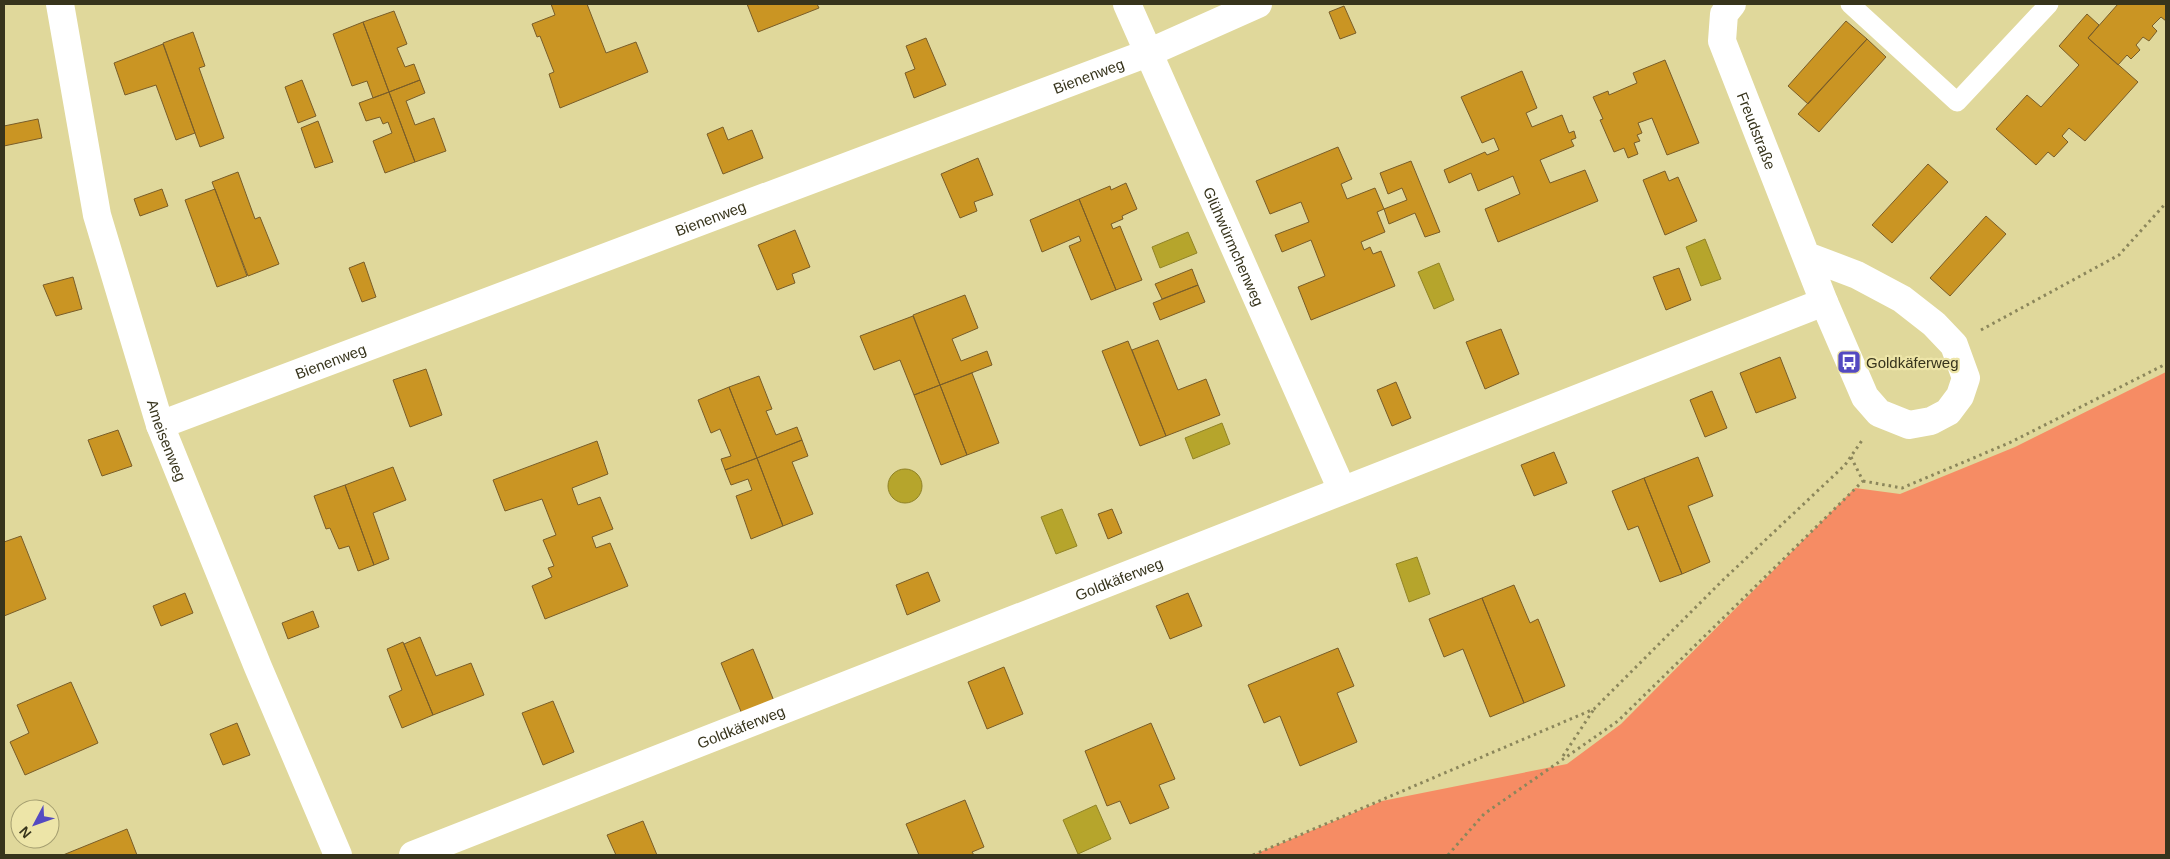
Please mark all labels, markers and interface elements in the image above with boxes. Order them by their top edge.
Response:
street label: Bienenweg [1051,54,1126,96]
street label: Freudstraße [1734,89,1780,172]
street label: Glühwürmchenweg [1200,184,1268,309]
street label: Bienenweg [673,197,748,239]
street label: Bienenweg [293,340,368,382]
bus stop icon: Goldkäferweg [1836,349,1862,375]
place label: Goldkäferweg [1866,354,1959,371]
street label: Ameisenweg [144,397,190,483]
street label: Goldkäferweg [1073,554,1165,603]
street label: Goldkäferweg [695,702,787,751]
north arrow [10,799,60,849]
text: N [16,823,35,842]

